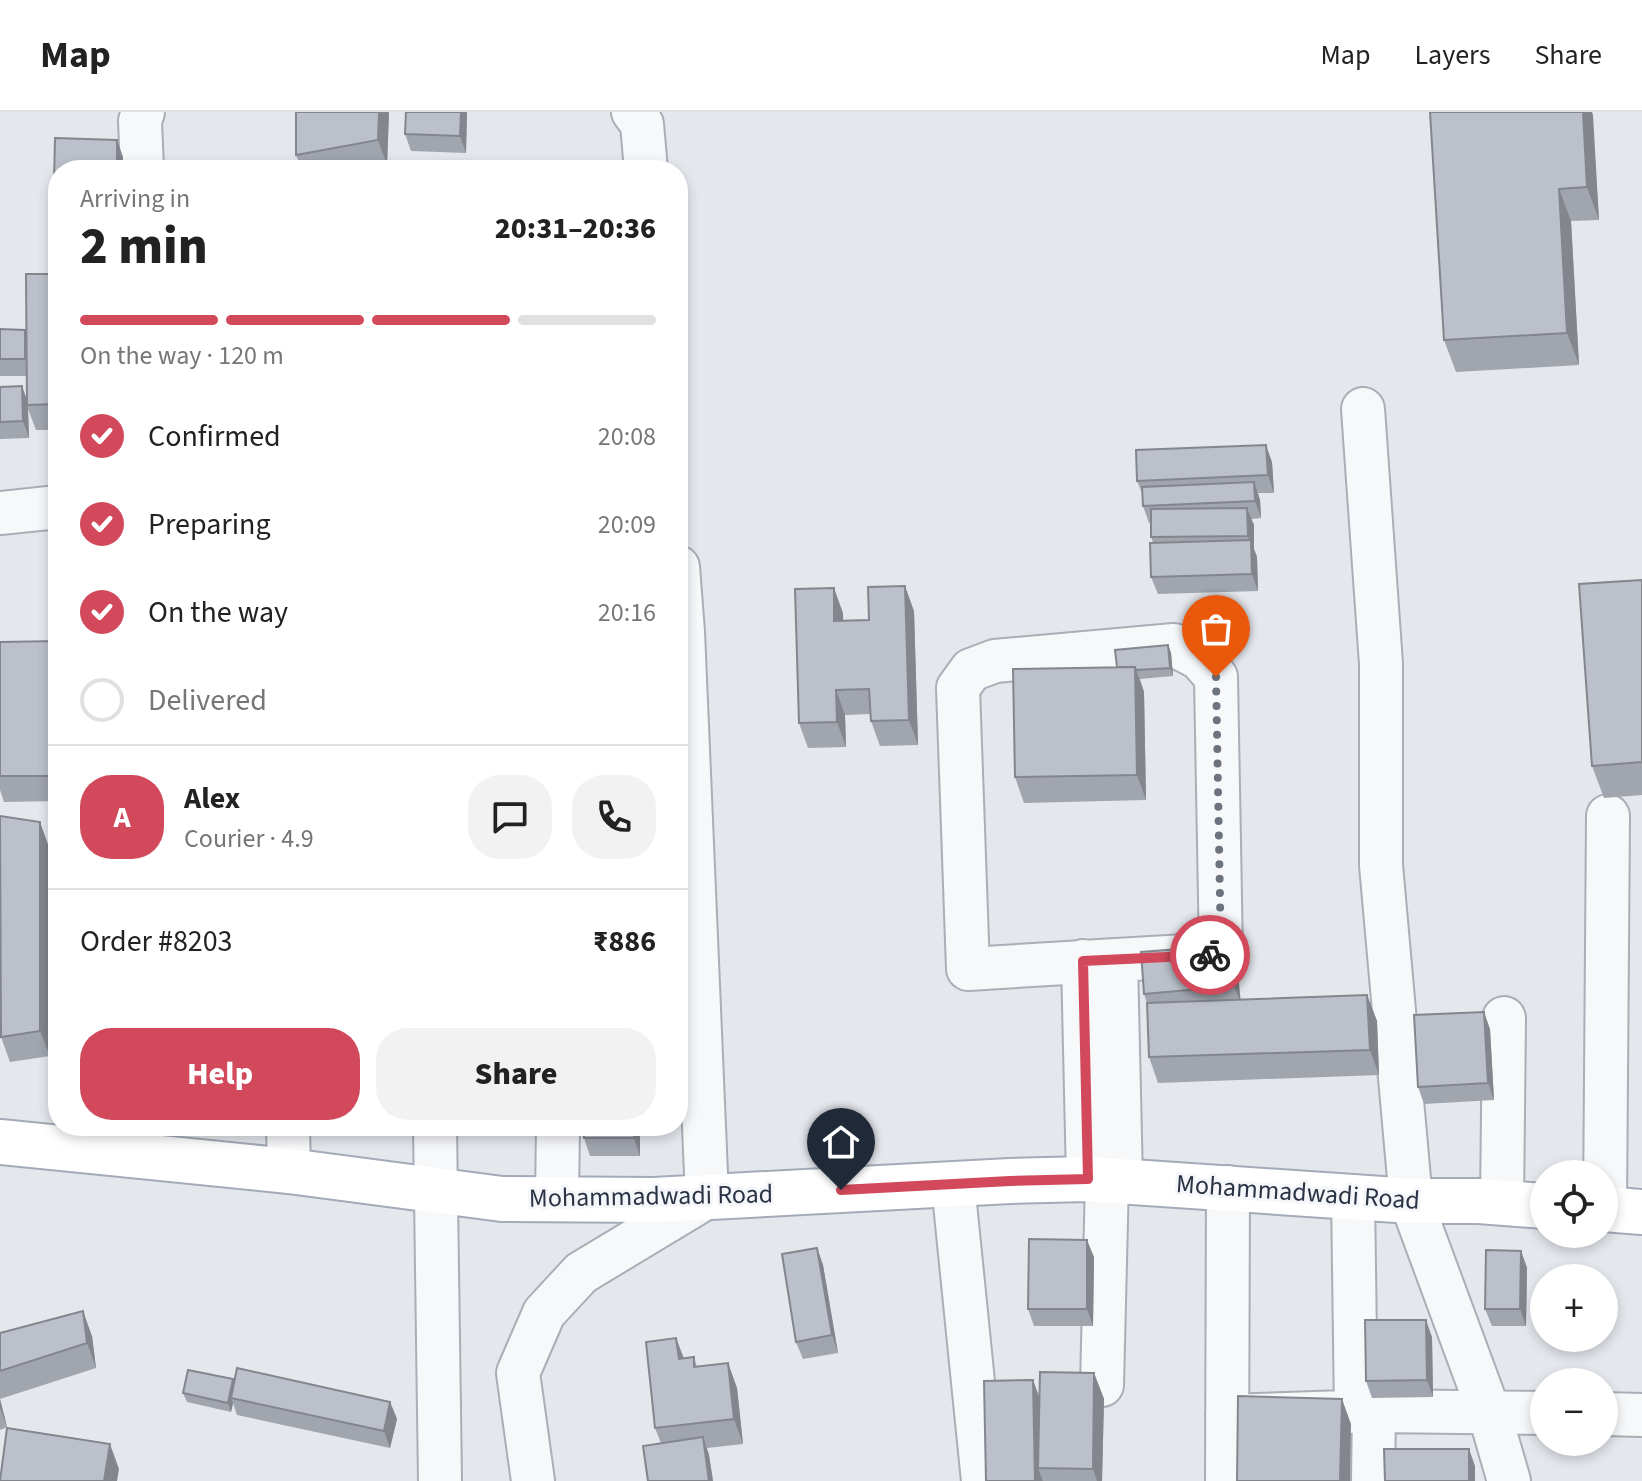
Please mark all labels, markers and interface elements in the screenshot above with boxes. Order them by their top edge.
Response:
text: Map [40,28,111,82]
text: Map [1320,35,1370,75]
text: Layers [1414,35,1490,75]
text: Share [1534,35,1602,75]
text: Arriving in [80,180,190,217]
text: 20:31–20:36 [495,207,656,250]
text: 2 min [80,210,208,284]
text: On the way · 120 m [80,337,284,374]
icon: check [80,414,124,458]
text: Confirmed [148,415,281,458]
text: 20:08 [598,418,656,455]
icon: check [80,502,124,546]
text: Preparing [148,503,271,546]
text: 20:09 [598,506,656,543]
icon: check [80,590,124,634]
text: On the way [148,591,288,634]
text: 20:16 [598,594,656,631]
pin [1182,595,1250,677]
icon: bag [1194,607,1238,651]
text: Delivered [148,679,267,722]
button: chat [468,775,552,859]
button: phone [572,775,656,859]
text: Alex [184,777,240,820]
text: A [113,796,131,839]
text: Courier · 4.9 [184,820,314,857]
courier [1170,915,1250,995]
text: Order #8203 [80,920,233,963]
text: ₹886 [593,920,656,963]
icon: bike [1188,933,1232,977]
button: Help [80,1028,360,1120]
button: Share [376,1028,656,1120]
pin [807,1108,875,1190]
icon: home [819,1120,863,1164]
map controls [1530,1160,1618,1456]
button: locate [1530,1160,1618,1248]
street label: Mohammadwadi Road [1175,1165,1421,1219]
street label: Mohammadwadi Road [529,1175,773,1217]
button: + [1530,1264,1618,1352]
button: − [1530,1368,1618,1456]

